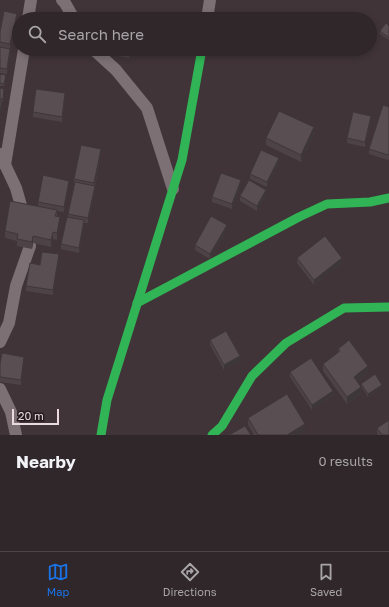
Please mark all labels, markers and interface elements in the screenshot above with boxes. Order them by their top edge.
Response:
search box [12,12,377,56]
icon: search [26,23,48,45]
text: Search here [58,25,144,43]
scale bar [12,407,59,426]
text: 20 m [18,409,44,422]
text: Nearby [16,451,76,472]
text: 0 results [318,453,373,469]
tab: Map [47,561,69,598]
tab: Directions [163,561,217,598]
tab: Saved [310,561,342,598]

